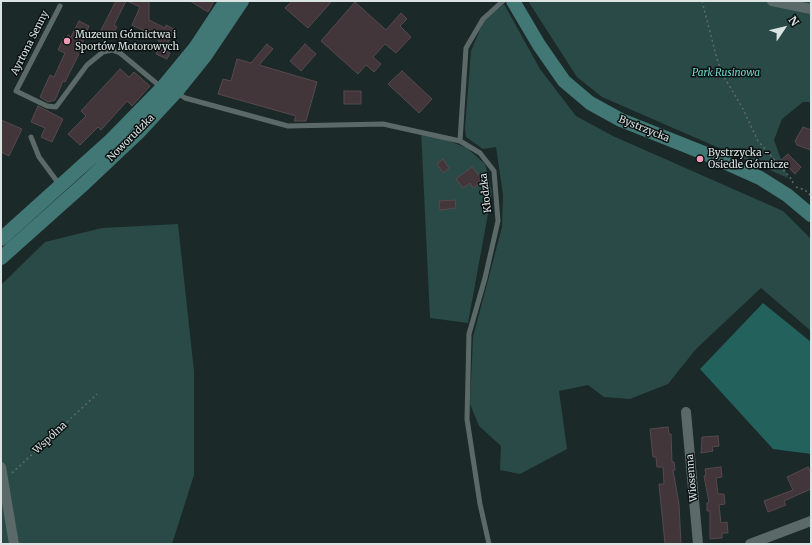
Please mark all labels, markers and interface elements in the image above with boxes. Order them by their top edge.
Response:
north arrow [764,8,804,48]
street label: Ayrtona Senny [9,9,51,77]
text: N [786,14,802,29]
place label: Muzeum Górnictwa i Sportów Motorowych [75,29,179,52]
marker: Muzeum Górnictwa i Sportów Motorowych [62,36,72,46]
park label: Park Rusinowa [692,67,760,79]
street label: Noworudzka [105,112,157,164]
street label: Bystrzycka [617,113,671,145]
place label: Bystrzycka - Osiedle Górnicze [708,147,789,170]
marker: Bystrzycka - Osiedle Górnicze [695,154,705,164]
street label: Kłodzka [478,173,494,213]
street label: Wspólna [31,419,69,457]
street label: Wiosenna [684,454,700,502]

